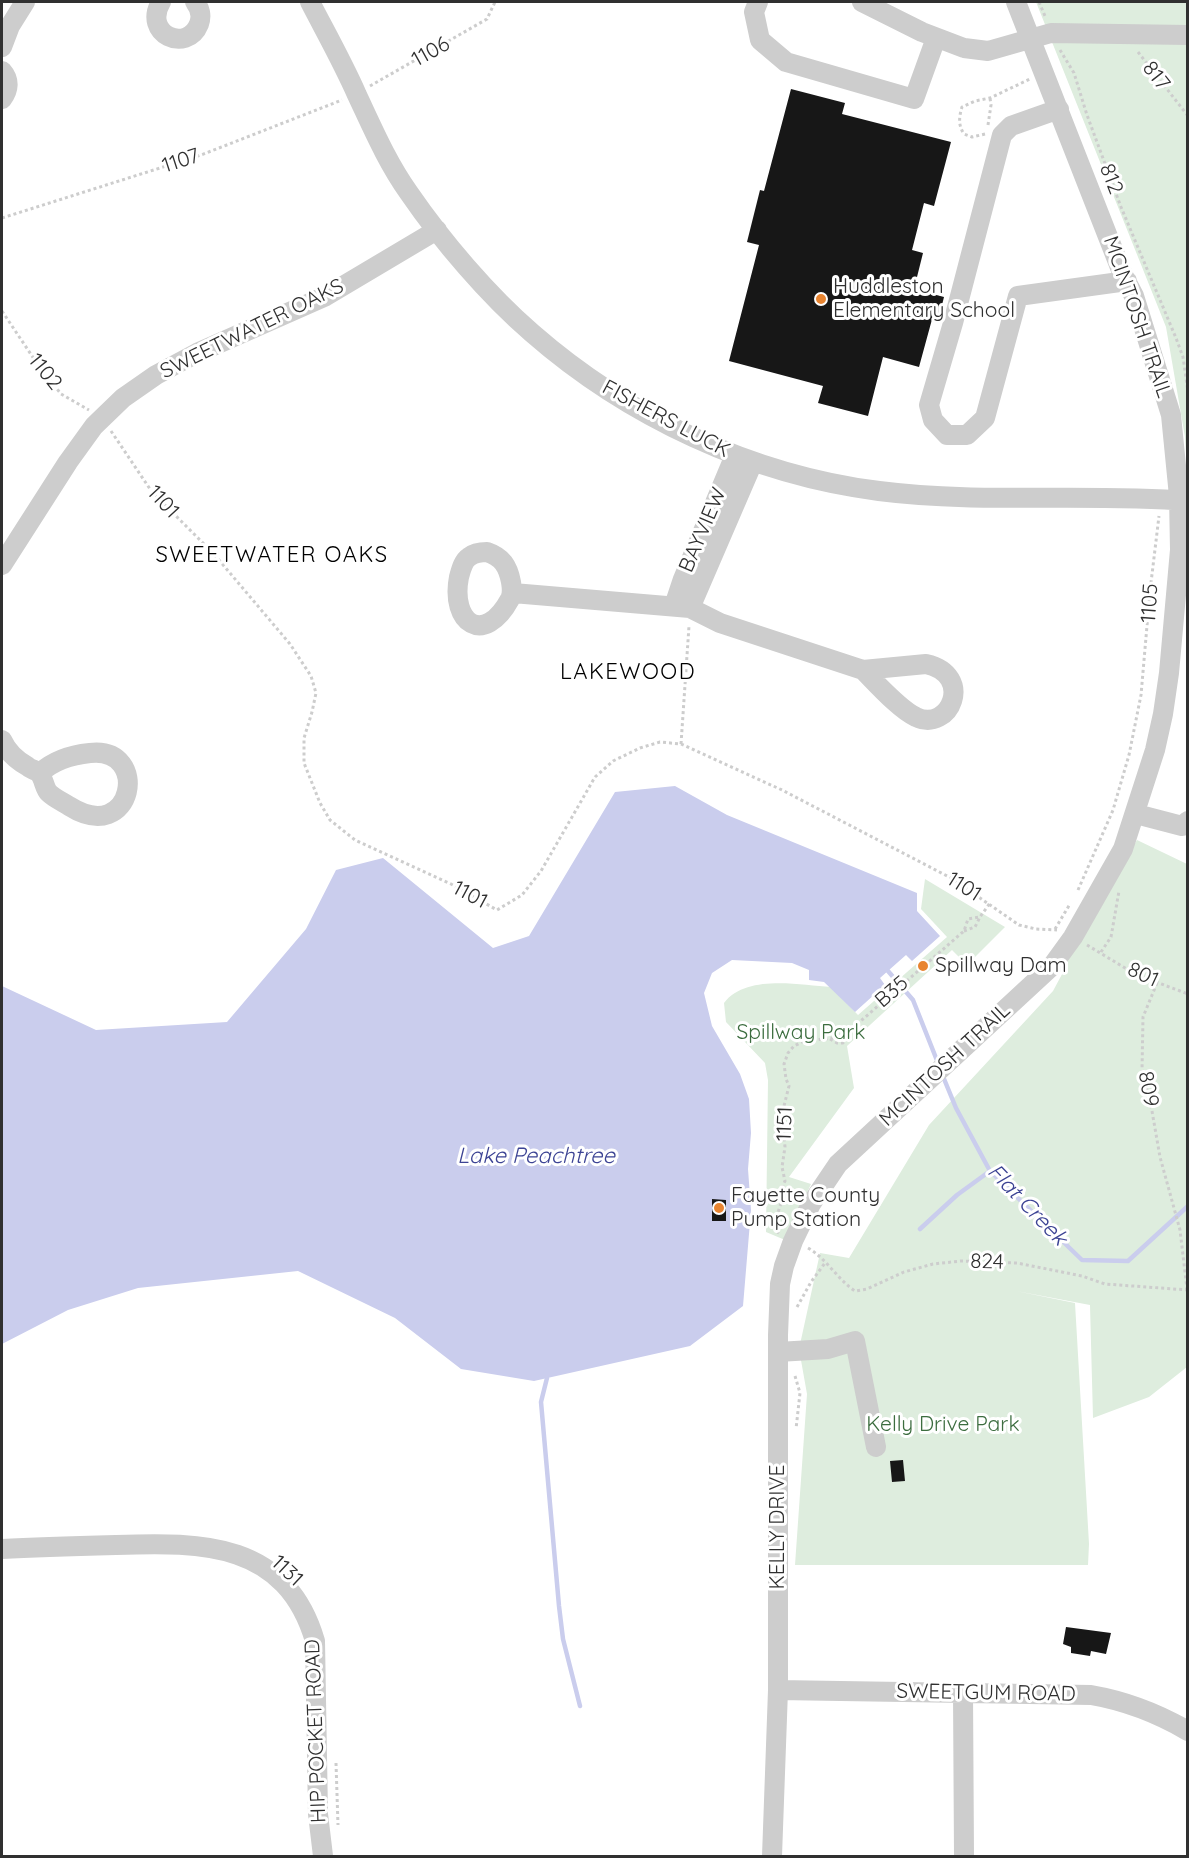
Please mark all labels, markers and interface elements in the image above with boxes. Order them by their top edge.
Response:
street label: 1106 [408,31,454,73]
street label: 817 [1137,56,1175,96]
street label: 1107 [159,143,203,179]
street label: 812 [1094,160,1128,198]
street label: MCINTOSH TRAIL [1098,233,1176,401]
street label: SWEETWATER OAKS [156,274,348,384]
place label: Huddleston Elementary School [833,274,1015,324]
marker: Huddleston Elementary School [814,292,828,306]
street label: 1102 [23,349,67,395]
street label: FISHERS LUCK [598,375,734,463]
street label: 1101 [142,480,184,524]
street label: BAYVIEW [674,484,732,576]
district label: SWEETWATER OAKS [155,542,389,568]
street label: 1105 [1136,582,1164,624]
district label: LAKEWOOD [560,659,696,685]
street label: 1101 [942,867,986,907]
street label: 1101 [448,875,492,915]
place label: Spillway Dam [935,953,1067,979]
street label: 801 [1123,957,1163,993]
marker: Spillway Dam [916,959,930,973]
street label: B35 [870,971,914,1013]
street label: MCINTOSH TRAIL [874,998,1016,1132]
park label: Spillway Park [736,1020,866,1046]
street label: 809 [1132,1069,1164,1109]
street label: 1151 [772,1106,798,1142]
water label: Lake Peachtree [457,1143,615,1169]
water label: Flat Creek [982,1159,1072,1251]
place label: Fayette County Pump Station [731,1183,880,1233]
marker: Fayette County Pump Station [712,1201,726,1215]
street label: 824 [970,1249,1004,1275]
park label: Kelly Drive Park [866,1412,1020,1438]
street label: KELLY DRIVE [765,1465,791,1589]
street label: 1131 [266,1550,308,1592]
street label: HIP POCKET ROAD [300,1639,332,1823]
street label: SWEETGUM ROAD [896,1679,1076,1707]

